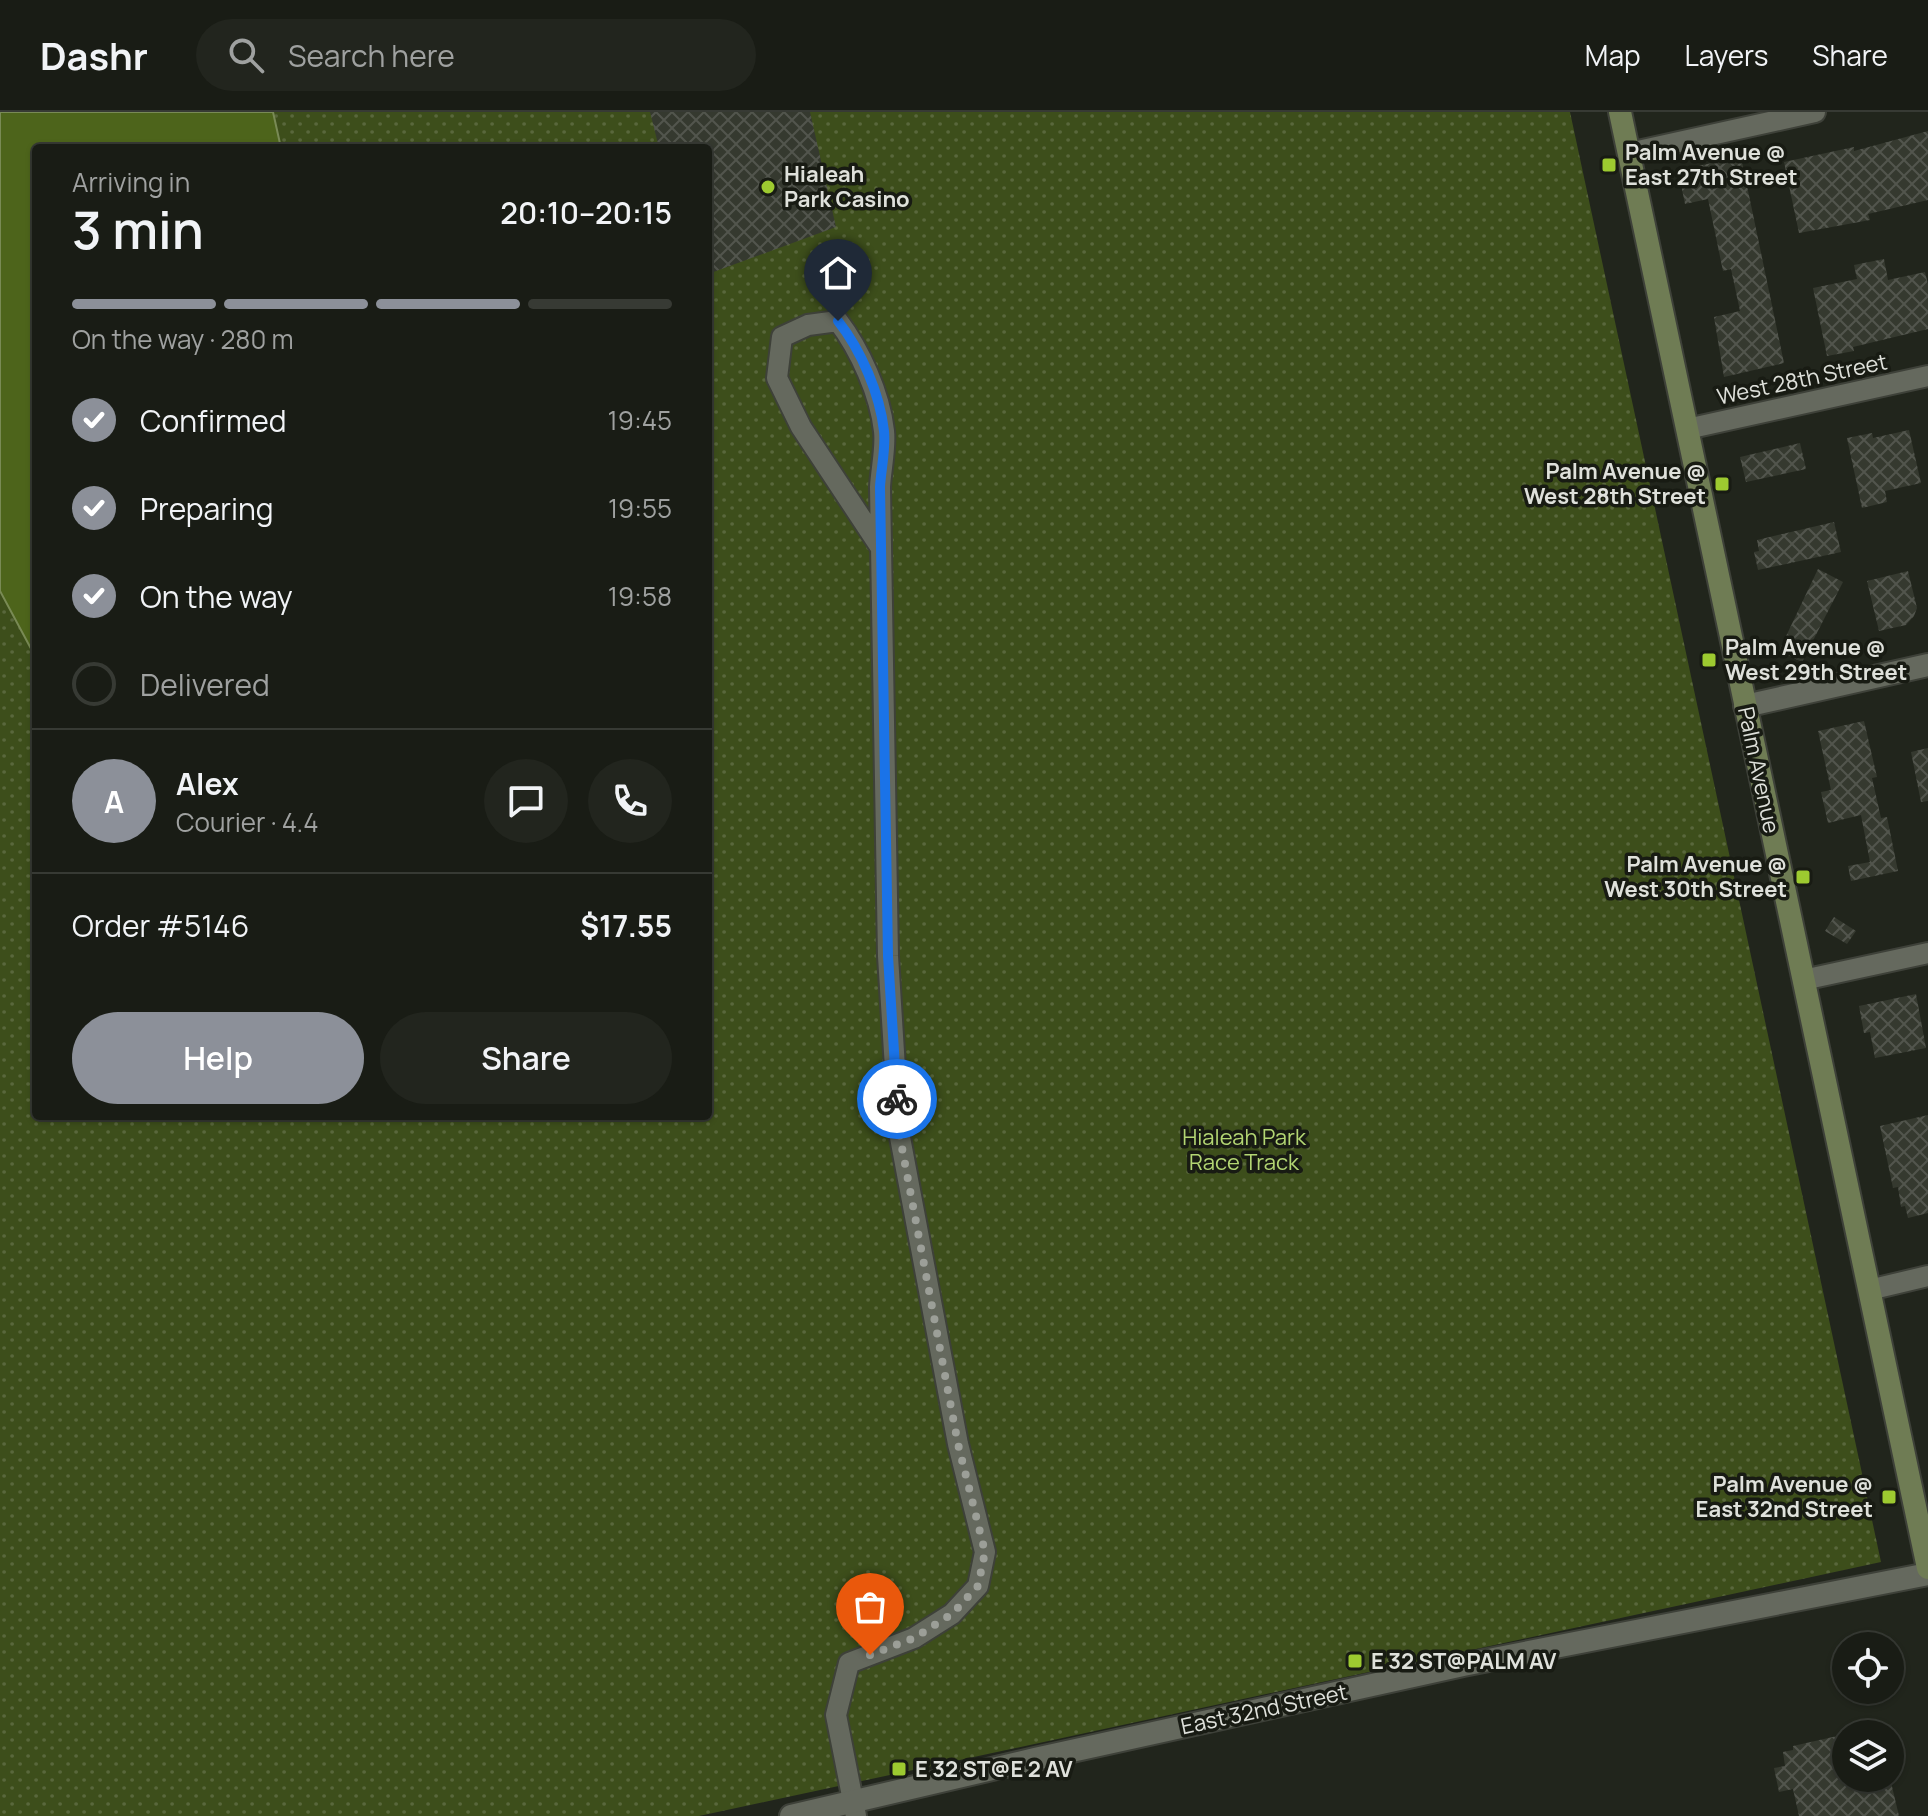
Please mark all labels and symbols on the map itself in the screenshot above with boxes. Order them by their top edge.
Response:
place label: Palm Avenue @ East 27th Street [1625,137,1797,192]
marker: Palm Avenue @ East 27th Street [1600,156,1618,174]
place label: Hialeah Park Casino [784,159,910,214]
marker: Hialeah Park Casino [759,178,777,196]
pin [804,239,872,321]
street label: West 28th Street [1714,346,1890,412]
place label: Palm Avenue @ West 28th Street [1524,456,1706,511]
marker: Palm Avenue @ West 28th Street [1713,475,1731,493]
place label: Palm Avenue @ West 29th Street [1725,632,1907,687]
marker: Palm Avenue @ West 29th Street [1700,651,1718,669]
street label: Palm Avenue [1731,704,1787,836]
place label: Palm Avenue @ West 30th Street [1604,849,1787,904]
marker: Palm Avenue @ West 30th Street [1794,868,1812,886]
courier [857,1059,937,1139]
park label: Hialeah Park Race Track [1182,1122,1307,1177]
place label: Palm Avenue @ East 32nd Street [1696,1469,1873,1524]
marker: Palm Avenue @ East 32nd Street [1880,1488,1898,1506]
pin [836,1573,904,1655]
place label: E 32 ST@PALM AV [1371,1646,1556,1676]
marker: E 32 ST@PALM AV [1346,1652,1364,1670]
street label: East 32nd Street [1178,1677,1350,1741]
place label: E 32 ST@E 2 AV [915,1754,1073,1784]
marker: E 32 ST@E 2 AV [890,1760,908,1778]

